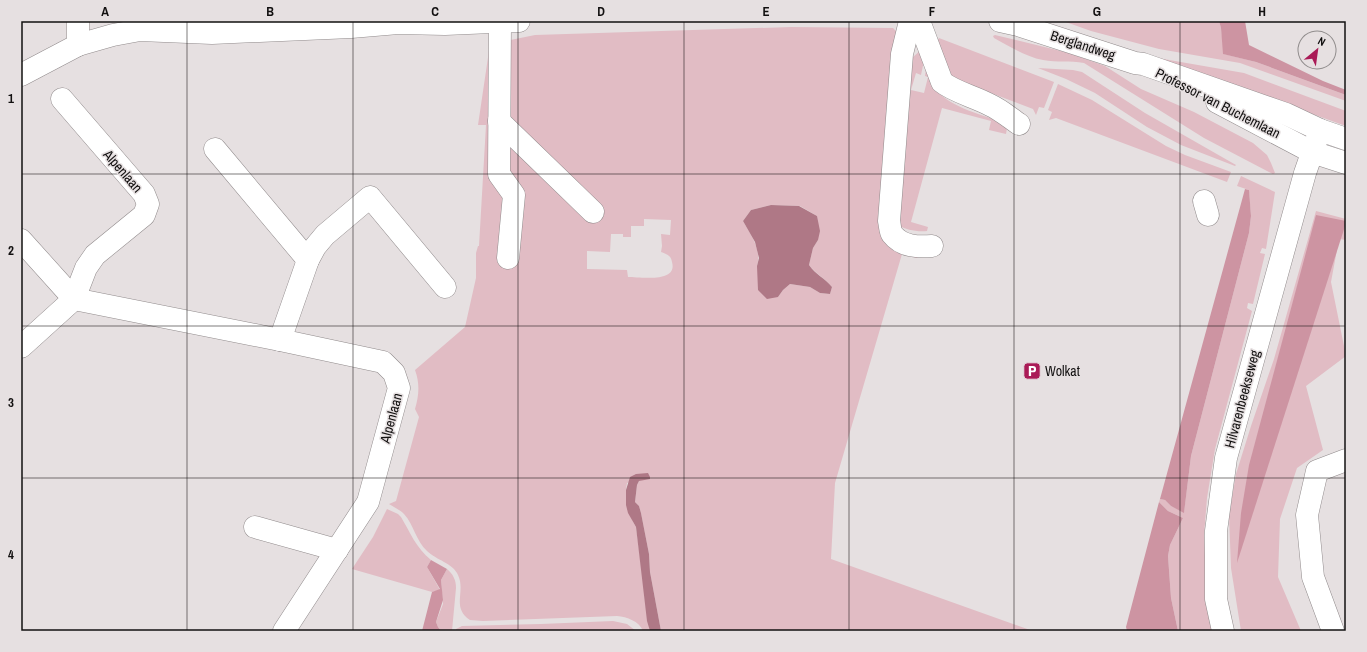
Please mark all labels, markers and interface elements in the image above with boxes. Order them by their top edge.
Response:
text: A [101,3,109,20]
text: B [266,3,274,20]
text: C [431,3,439,20]
text: D [597,3,605,20]
text: E [762,3,770,20]
text: F [929,3,936,20]
text: G [1093,3,1101,20]
text: H [1258,3,1266,20]
street label: Berglandweg [1048,26,1118,64]
north arrow [1297,30,1337,70]
text: N [1316,34,1328,49]
street label: Professor van Buchemlaan [1153,64,1283,142]
text: 1 [8,90,14,107]
street label: Alpenlaan [99,145,147,196]
text: 2 [8,242,14,259]
street label: Hilvarenbeekseweg [1220,347,1264,450]
parking icon: Wolkat [1022,361,1042,381]
place label: Wolkat [1045,362,1080,380]
street label: Alpenlaan [375,391,406,446]
text: 3 [8,394,14,411]
text: 4 [8,546,14,563]

